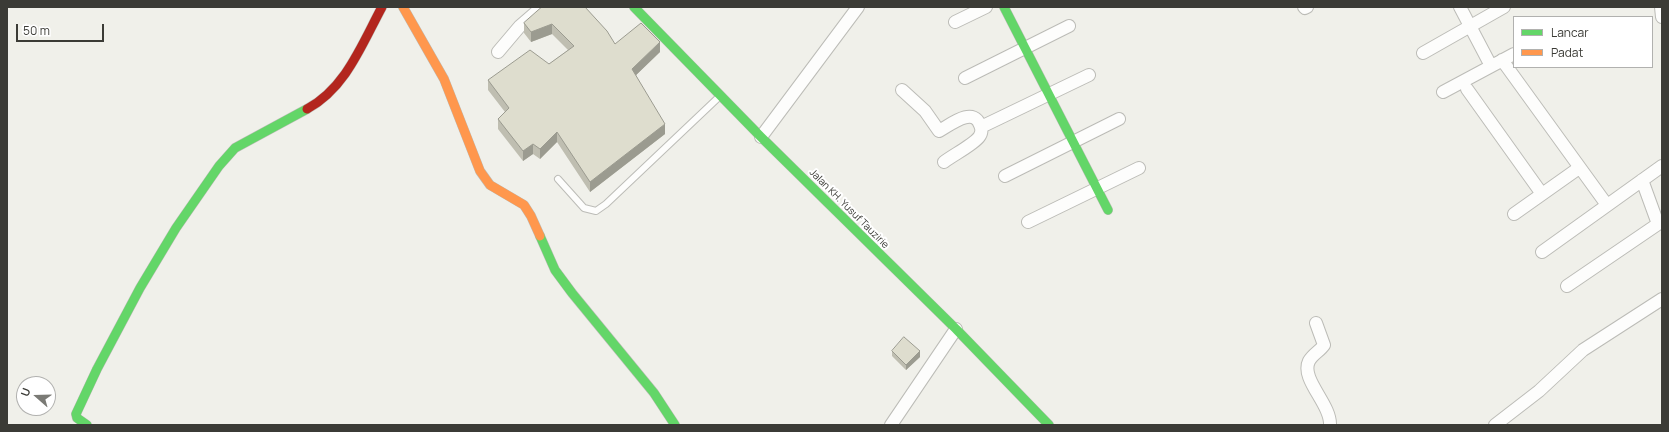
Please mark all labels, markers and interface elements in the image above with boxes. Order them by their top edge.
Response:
scale bar [18,16,106,42]
legend [1513,16,1653,68]
text: 50 m [23,22,50,39]
text: Lancar [1551,24,1588,41]
text: Padat [1551,44,1583,61]
street label: Jalan KH. Yusuf Tauzirie [807,167,891,251]
north arrow [16,376,56,416]
text: U [17,386,34,398]

